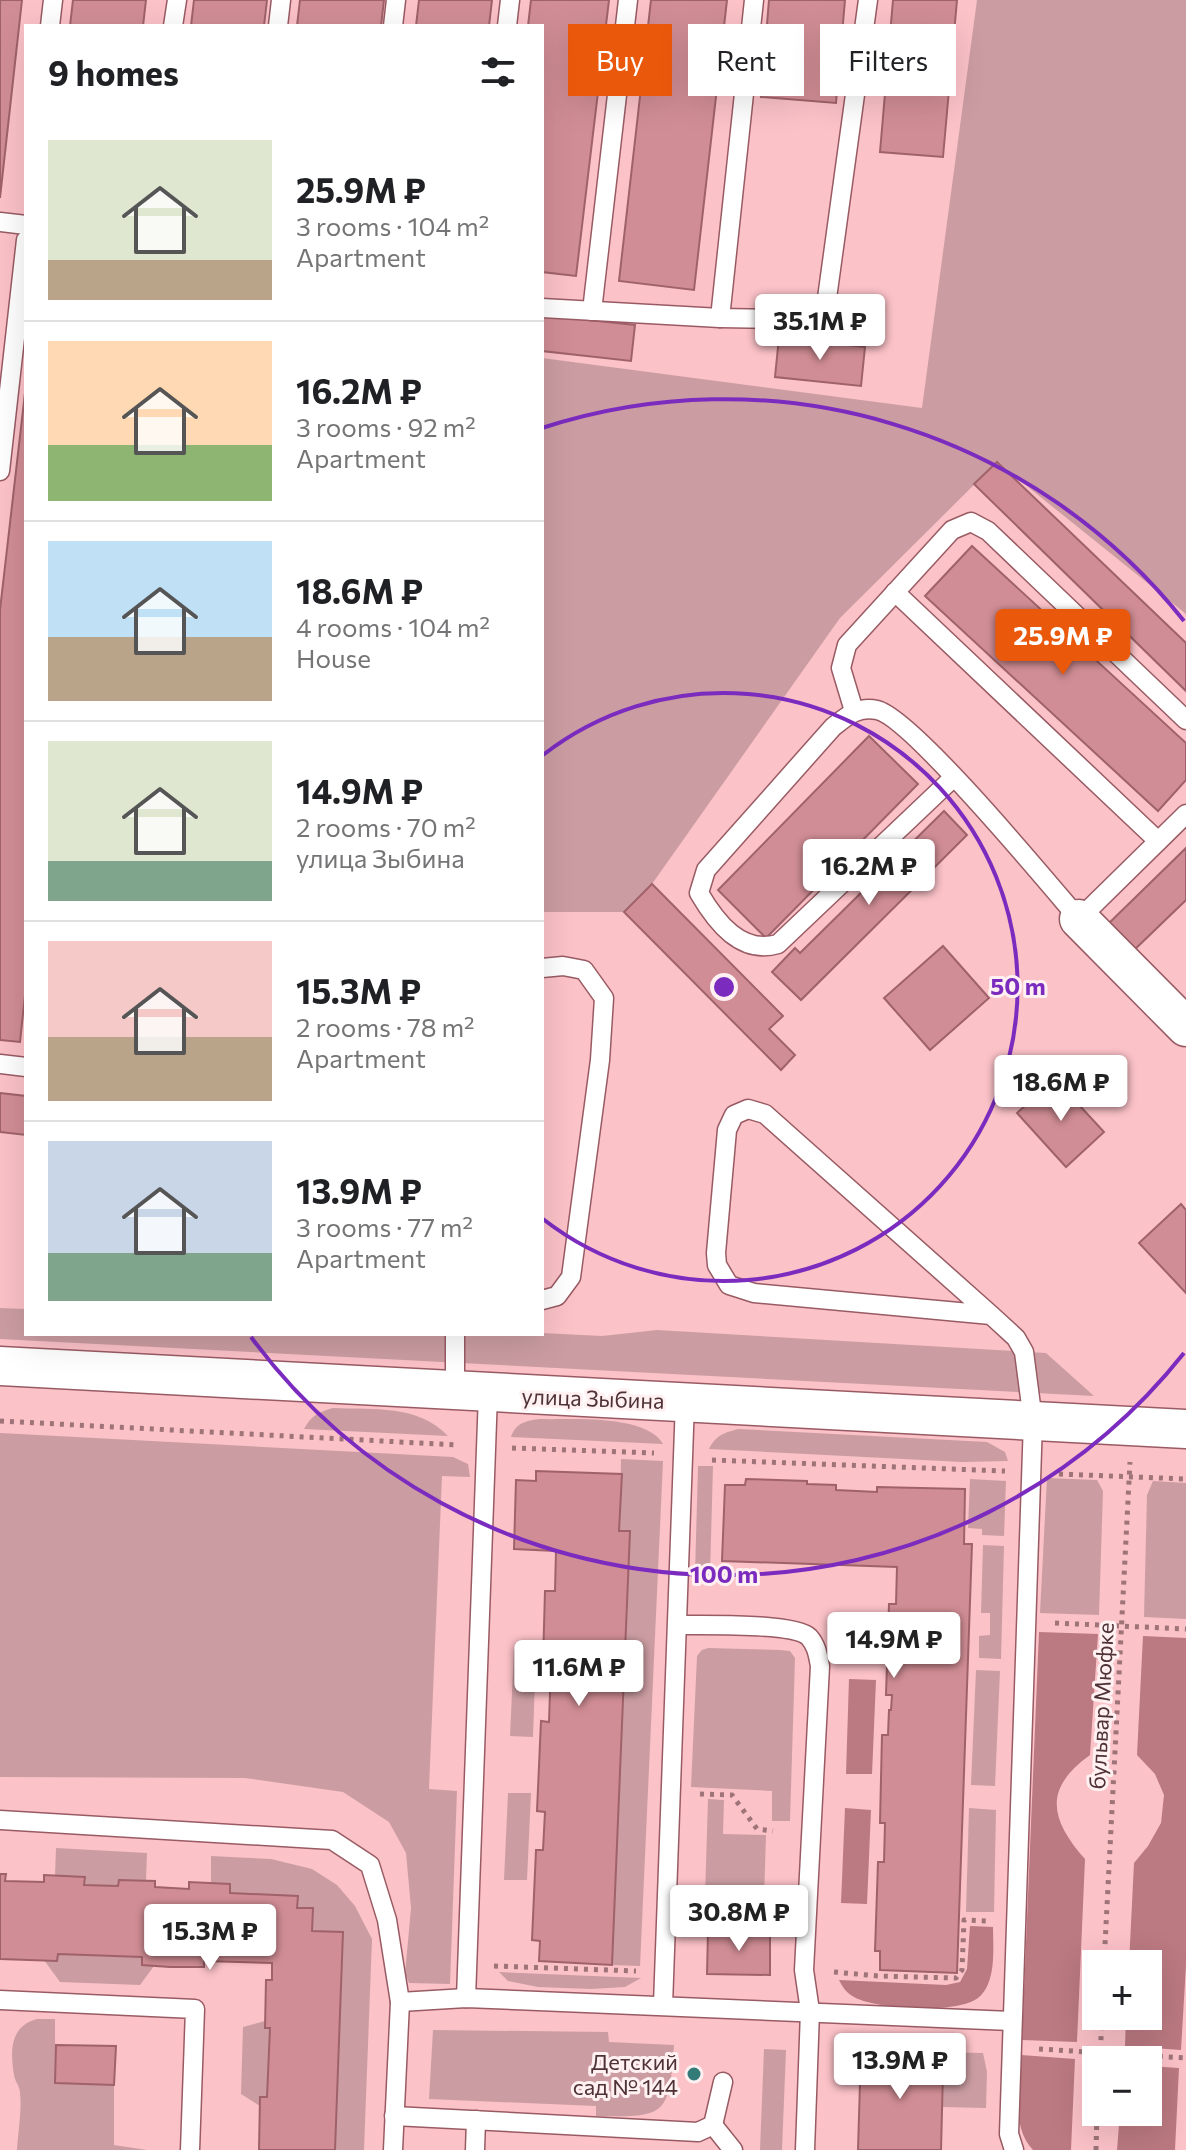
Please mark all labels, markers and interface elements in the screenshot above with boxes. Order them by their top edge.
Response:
chip: Buy [568,24,672,96]
chip: Rent [688,24,804,96]
chip: Filters [820,24,956,96]
icon: filters [476,50,520,94]
text: 9 homes [48,51,179,93]
text: 25.9M ₽ [296,168,426,210]
icon: home [112,172,208,268]
text: 3 rooms · 104 m² [296,210,489,241]
text: Apartment [296,241,426,272]
pin: 35.1M ₽ [746,294,894,362]
text: 35.1M ₽ [773,304,867,335]
text: 16.2M ₽ [296,369,422,411]
icon: home [112,373,208,469]
text: 3 rooms · 92 m² [296,411,476,442]
text: Apartment [296,442,426,473]
text: 18.6M ₽ [296,569,423,611]
icon: home [112,573,208,669]
pin: 25.9M ₽ [989,609,1137,677]
text: 4 rooms · 104 m² [296,611,490,642]
text: 25.9M ₽ [1013,619,1113,650]
text: House [296,642,371,673]
text: 14.9M ₽ [296,769,423,811]
icon: home [112,773,208,869]
text: 2 rooms · 70 m² [296,811,476,842]
pin: 16.2M ₽ [795,839,943,907]
text: улица Зыбина [296,842,465,873]
text: 16.2M ₽ [821,849,917,880]
text: 15.3M ₽ [296,969,421,1011]
text: 50 m [990,971,1046,1000]
icon: home [112,973,208,1069]
centre of rings [710,973,738,1001]
text: 2 rooms · 78 m² [296,1011,475,1042]
text: Apartment [296,1042,426,1073]
pin: 18.6M ₽ [987,1055,1135,1123]
text: 18.6M ₽ [1012,1065,1110,1096]
text: 13.9M ₽ [296,1169,422,1211]
icon: home [112,1173,208,1269]
text: 3 rooms · 77 m² [296,1211,473,1242]
text: Apartment [296,1242,426,1273]
street label: улица Зыбина [521,1382,665,1414]
text: 100 m [690,1559,758,1588]
pin: 14.9M ₽ [820,1612,968,1680]
text: 14.9M ₽ [845,1622,943,1653]
street label: бульвар Мюфке [1083,1622,1119,1790]
pin: 11.6M ₽ [505,1640,653,1708]
text: 11.6M ₽ [532,1650,626,1681]
pin: 30.8M ₽ [665,1885,813,1953]
text: 30.8M ₽ [688,1895,790,1926]
pin: 15.3M ₽ [136,1904,284,1972]
text: 15.3M ₽ [162,1914,258,1945]
map controls [1082,1950,1162,2126]
button: + [1082,1950,1162,2030]
pin: 13.9M ₽ [826,2033,974,2101]
text: 13.9M ₽ [852,2043,948,2074]
button: − [1082,2046,1162,2126]
place label: Детский сад № 144 [573,2048,678,2100]
marker: Детский сад № 144 [685,2065,703,2083]

